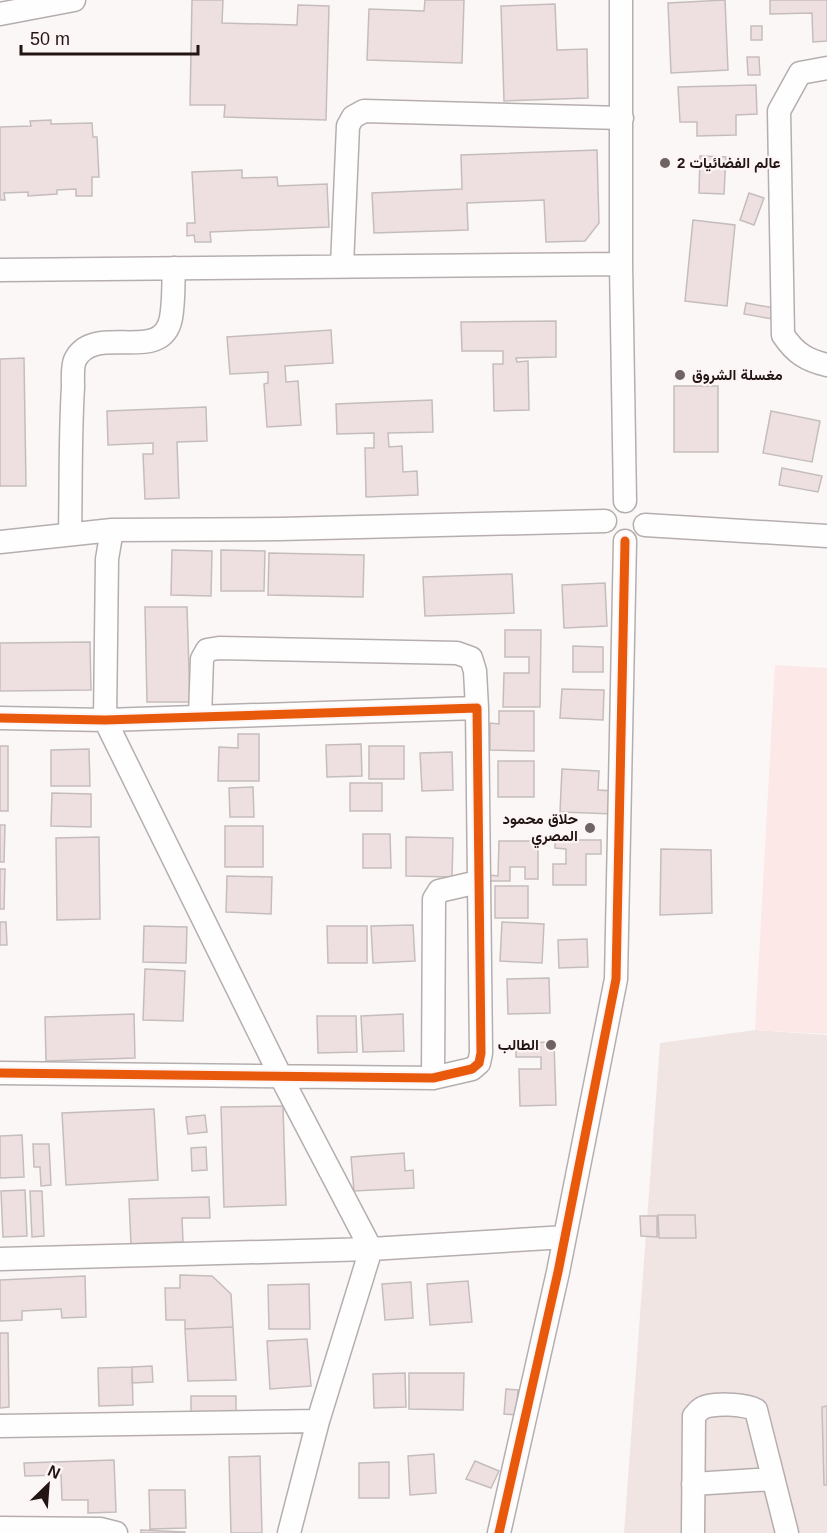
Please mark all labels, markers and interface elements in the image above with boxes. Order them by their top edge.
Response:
scale bar [21,18,198,56]
text: 50 m [30,29,70,49]
place label: عالم الفضائيات 2 [677,154,781,173]
marker: عالم الفضائيات 2 [658,156,672,170]
place label: مغسلة الشروق [692,366,783,384]
marker: مغسلة الشروق [673,368,687,382]
place label: حلاق محمود المصري [503,810,578,849]
marker: حلاق محمود المصري [583,821,597,835]
place label: الطالب [498,1036,539,1054]
marker: الطالب [544,1038,558,1052]
north arrow [18,1455,78,1515]
text: N [45,1462,63,1482]

